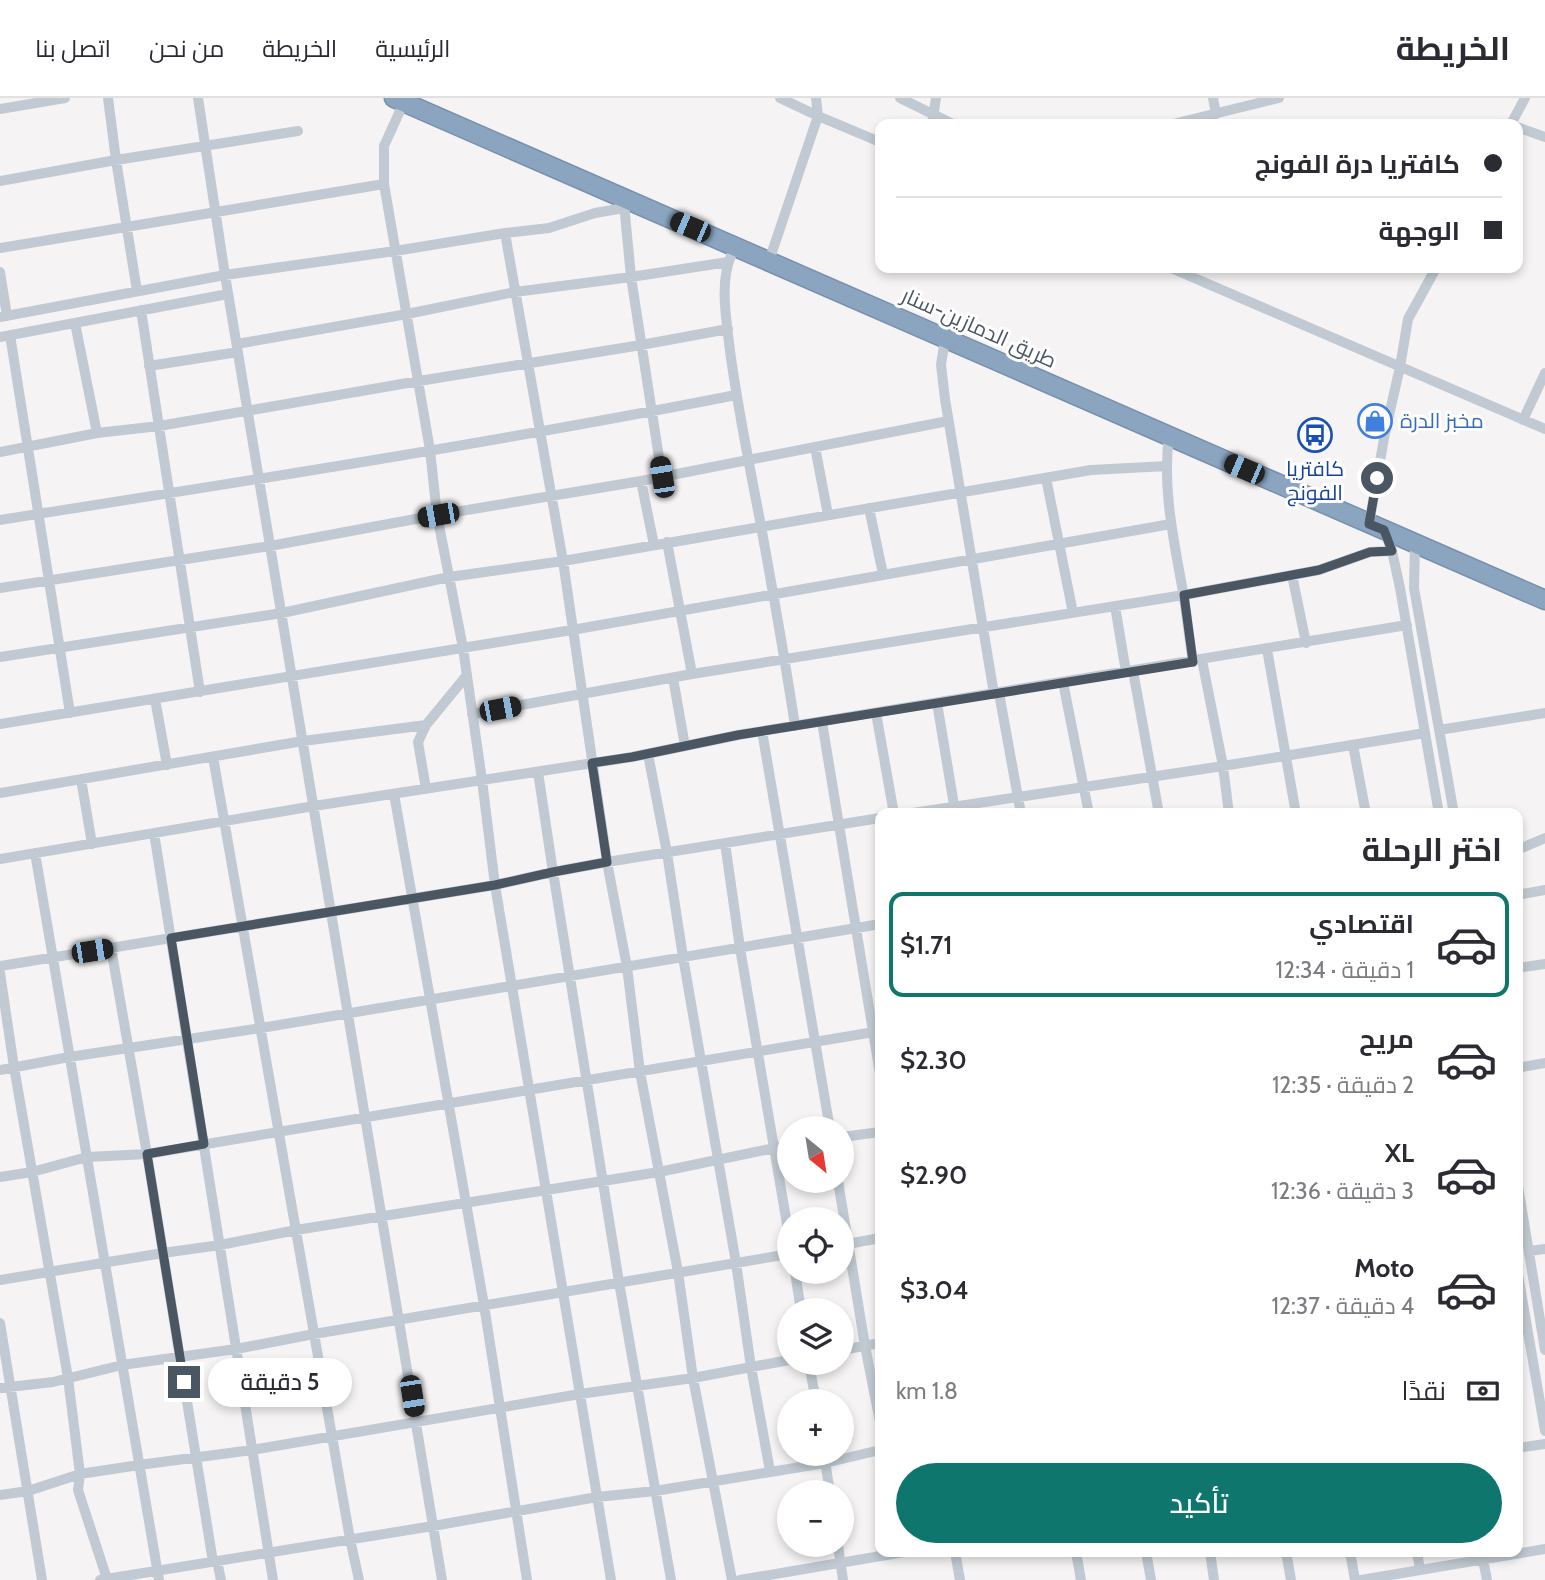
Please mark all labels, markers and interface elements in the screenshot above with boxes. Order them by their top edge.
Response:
text: الخريطة [1396,28,1510,68]
text: اتصل بنا [35,34,111,63]
text: من نحن [149,34,224,63]
text: الخريطة [262,34,337,63]
text: الرئيسية [375,34,451,63]
text: كافتريا درة الفونج [1255,148,1460,180]
car [667,209,714,245]
text: الوجهة [1379,215,1460,247]
street label: طريق الدمازين-سنار [897,282,1060,374]
shop icon: مخبز الدرة [1356,402,1394,440]
place label: مخبز الدرة [1400,408,1484,433]
bus stop icon: كافتريا الفونج [1296,416,1334,454]
car [1221,451,1268,487]
car [649,455,676,499]
place label: كافتريا الفونج [1286,456,1344,507]
route start [1361,462,1393,494]
car [416,501,461,529]
car [478,695,523,723]
text: اختر الرحلة [1362,830,1502,869]
text: اقتصادي [1309,908,1414,940]
icon: car [1435,913,1498,976]
text: $1.71 [900,929,952,961]
car [70,937,115,965]
text: 1 دقيقة · 12:34 [1276,956,1414,984]
text: مريح [1359,1023,1414,1055]
icon: car [1435,1028,1498,1091]
text: $2.30 [900,1044,967,1076]
text: 2 دقيقة · 12:35 [1272,1071,1414,1099]
north arrow [777,1116,854,1194]
map controls [777,1116,854,1557]
text: XL [1385,1137,1414,1169]
icon: car [1435,1143,1498,1206]
text: $2.90 [900,1159,967,1191]
text: 3 دقيقة · 12:36 [1271,1177,1414,1205]
button: locate [777,1207,854,1284]
text: Moto [1354,1252,1414,1284]
icon: car [1435,1258,1498,1321]
text: $3.04 [900,1274,969,1306]
text: 4 دقيقة · 12:37 [1272,1292,1414,1320]
button: layers [777,1298,854,1375]
callout: 5 دقيقة [208,1358,352,1406]
route end [168,1366,200,1398]
text: 5 دقيقة [241,1368,319,1396]
icon: cash [1464,1372,1502,1410]
car [399,1374,426,1418]
text: نقدًا [1402,1375,1446,1407]
text: 1.8 km [896,1377,958,1405]
button: + [777,1389,854,1466]
button: تأكيد [896,1463,1502,1543]
button: − [777,1480,854,1557]

